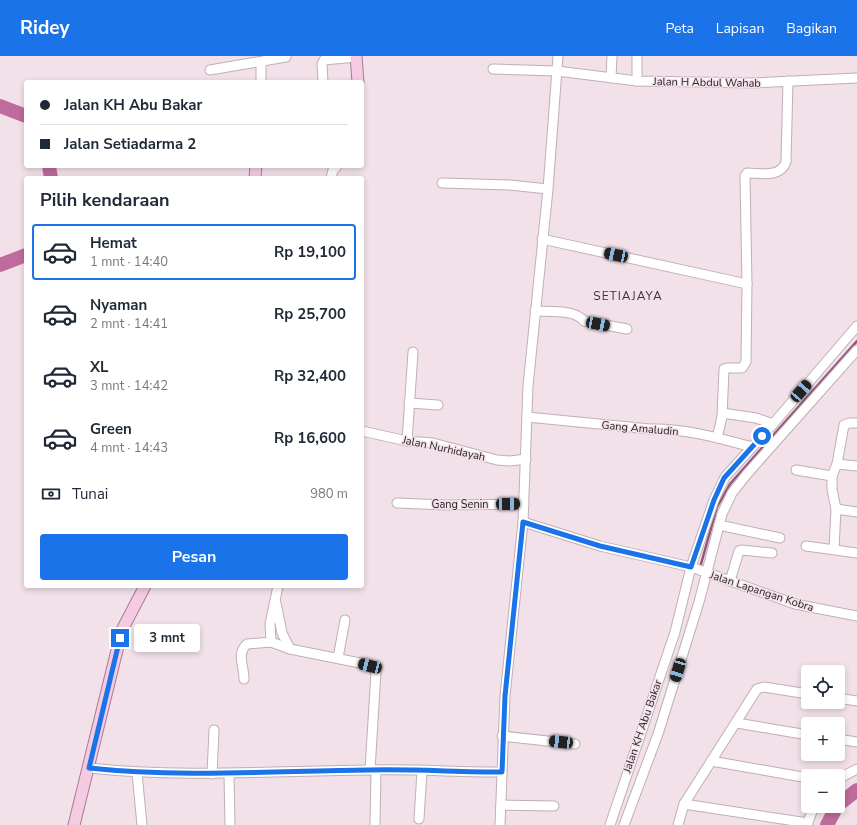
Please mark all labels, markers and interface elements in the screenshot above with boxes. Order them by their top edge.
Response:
text: Ridey [20,15,69,41]
text: Peta [666,19,694,38]
text: Lapisan [716,19,764,38]
text: Bagikan [786,19,837,38]
street label: Jalan H Abdul Wahab [652,74,761,91]
text: Jalan KH Abu Bakar [64,95,202,115]
text: Jalan Setiadarma 2 [64,134,196,154]
text: Pilih kendaraan [40,188,170,212]
text: Hemat [90,233,137,253]
icon: car [42,234,78,270]
text: Rp 19,100 [274,242,346,262]
car [603,247,629,263]
text: 1 mnt · 14:40 [90,253,168,271]
district label: SETIAJAYA [593,288,663,304]
text: Nyaman [90,295,147,315]
icon: car [42,296,78,332]
text: Rp 25,700 [274,304,346,324]
text: 2 mnt · 14:41 [90,315,168,333]
car [585,316,611,332]
text: XL [90,357,109,377]
icon: car [42,358,78,394]
text: Rp 32,400 [274,366,346,386]
text: 3 mnt · 14:42 [90,377,168,395]
car [789,378,813,404]
street label: Gang Amaludin [601,418,679,439]
text: Green [90,419,132,439]
icon: car [42,420,78,456]
route start [753,427,771,445]
text: Rp 16,600 [274,428,346,448]
street label: Jalan Nurhidayah [400,432,487,465]
text: 4 mnt · 14:43 [90,439,168,457]
icon: cash [40,483,62,505]
text: Tunai [72,484,108,504]
text: 980 m [310,485,348,503]
street label: Gang Senin [431,497,489,512]
car [496,498,520,510]
button: Pesan [40,534,348,580]
street label: Jalan Lapangan Kobra [707,567,816,615]
callout: 3 mnt [134,624,200,652]
route end [111,629,129,647]
text: 3 mnt [149,629,185,647]
car [357,657,383,675]
car [669,657,687,683]
map controls [801,665,845,813]
button: locate [801,665,845,709]
street label: Jalan KH Abu Bakar [619,678,665,776]
button: + [801,717,845,761]
car [548,735,574,749]
button: − [801,769,845,813]

